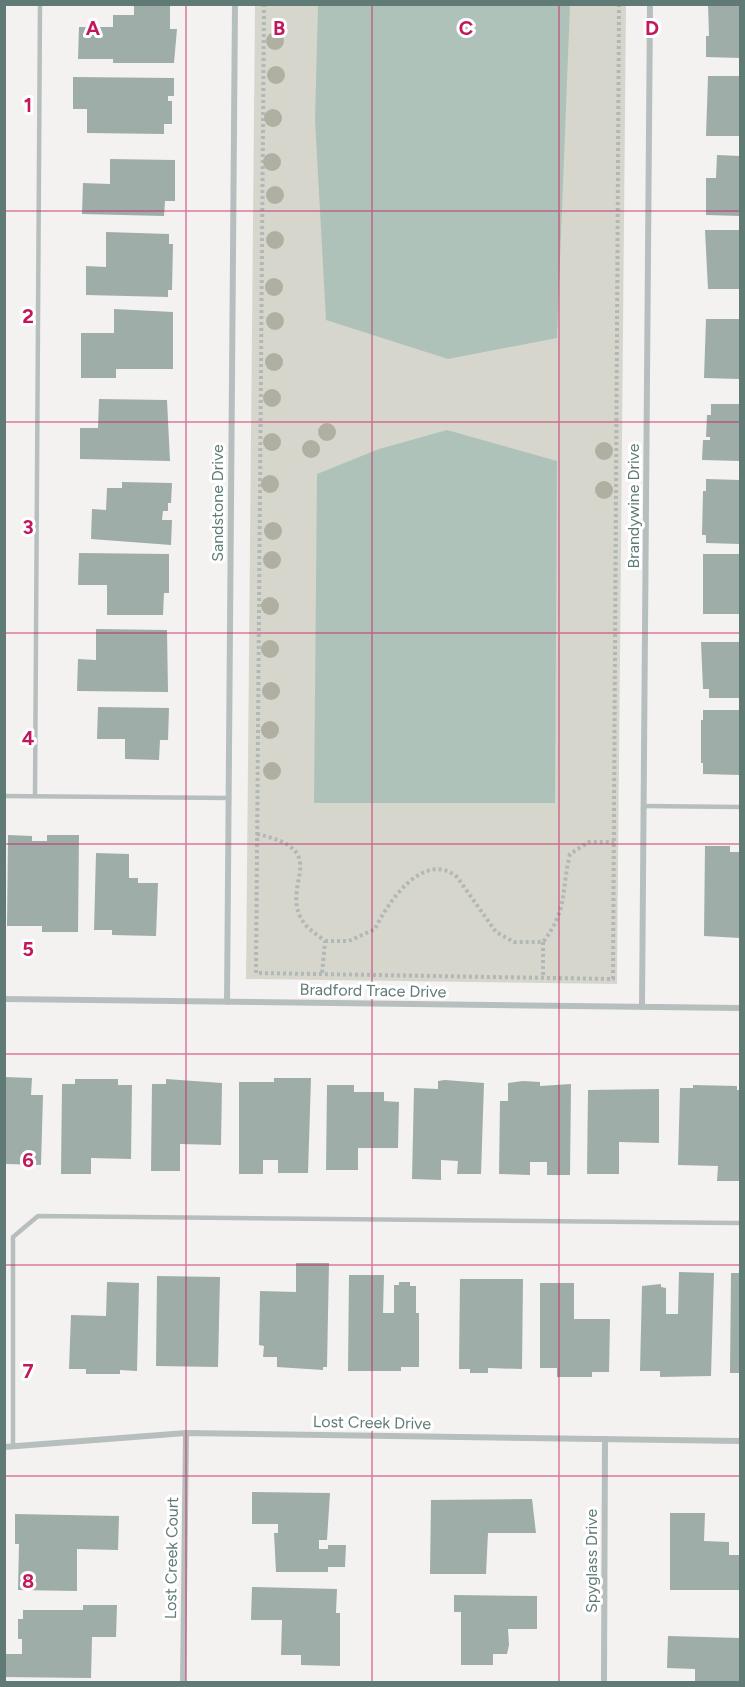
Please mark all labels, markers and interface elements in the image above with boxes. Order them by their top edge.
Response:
text: A [86,16,101,40]
text: B [273,16,285,40]
text: C [459,16,473,40]
text: D [645,16,659,40]
text: 1 [24,93,32,117]
text: 2 [22,304,34,328]
street label: Brandywine Drive [624,443,643,568]
street label: Sandstone Drive [208,444,227,562]
text: 3 [22,515,34,539]
text: 4 [22,726,35,750]
text: 5 [22,937,34,961]
street label: Bradford Trace Drive [300,980,447,1001]
text: 6 [22,1148,34,1172]
text: 7 [22,1359,34,1383]
street label: Lost Creek Drive [313,1412,431,1433]
street label: Lost Creek Court [161,1497,182,1619]
street label: Spyglass Drive [582,1509,601,1613]
text: 8 [22,1569,34,1593]

